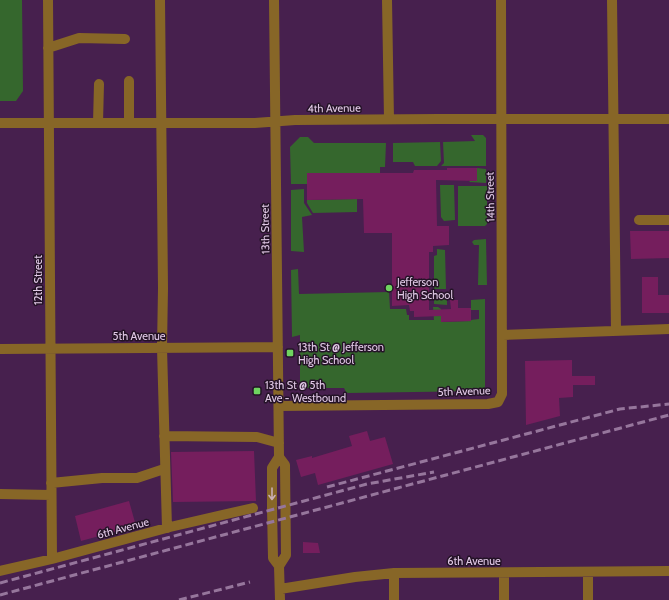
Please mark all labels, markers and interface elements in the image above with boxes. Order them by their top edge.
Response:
street label: 4th Avenue [307,101,361,115]
street label: 14th Street [483,171,497,222]
street label: 13th Street [258,204,272,254]
street label: 12th Street [31,255,45,305]
place label: Jefferson High School [396,275,453,302]
marker: Jefferson High School [384,283,394,293]
street label: 5th Avenue [113,329,166,343]
place label: 13th St @ Jefferson High School [298,340,384,367]
marker: 13th St @ Jefferson High School [285,348,295,358]
place label: 13th St @ 5th Ave - Westbound [265,378,346,405]
street label: 5th Avenue [437,383,491,399]
marker: 13th St @ 5th Ave - Westbound [252,386,262,396]
one-way arrow [268,487,276,500]
street label: 6th Avenue [95,514,151,542]
street label: 6th Avenue [447,554,501,568]

